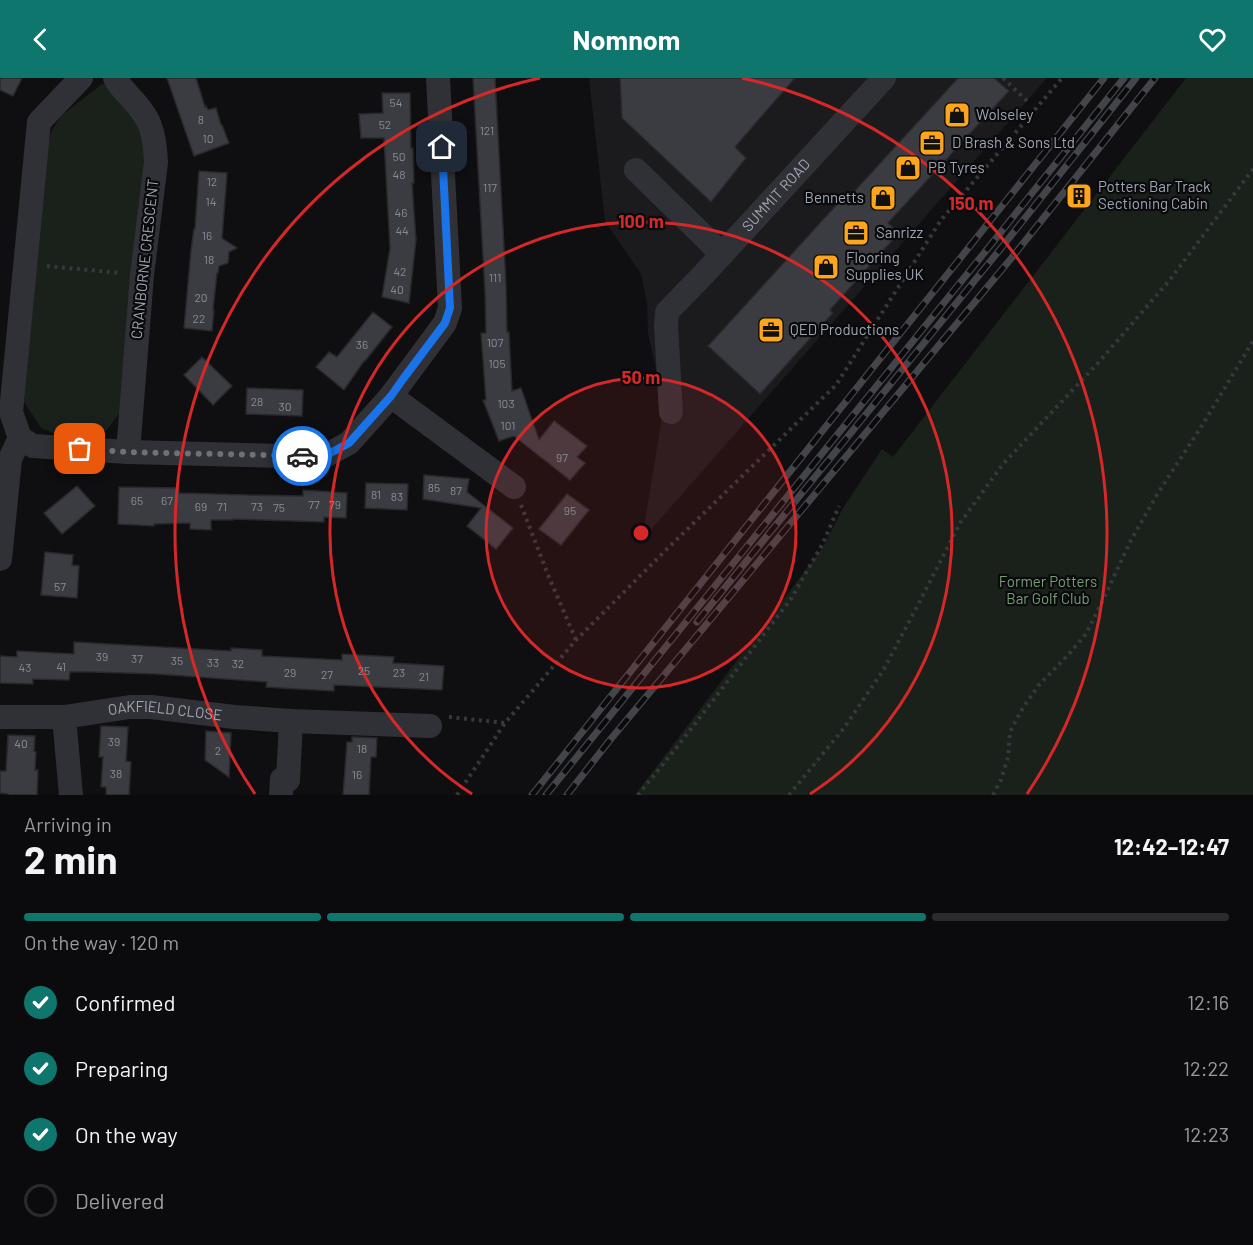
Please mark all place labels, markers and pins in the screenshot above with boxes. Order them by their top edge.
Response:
shop icon: Wolseley [942,100,972,130]
place label: Wolseley [976,105,1034,123]
pin [416,121,467,172]
office icon: D Brash & Sons Ltd [917,128,947,158]
place label: D Brash & Sons Ltd [952,133,1075,151]
shop icon: PB Tyres [893,153,923,183]
place label: PB Tyres [928,158,985,176]
place label: Potters Bar Track Sectioning Cabin [1098,177,1211,212]
building icon: Potters Bar Track Sectioning Cabin [1064,181,1094,211]
shop icon: Bennetts [868,183,898,213]
place label: Bennetts [805,188,864,206]
office icon: Sanrizz [841,218,871,248]
place label: Sanrizz [876,223,923,241]
place label: Flooring Supplies UK [846,248,924,283]
shop icon: Flooring Supplies UK [811,252,841,282]
office icon: QED Productions [756,315,786,345]
place label: QED Productions [790,320,899,338]
pin [54,423,105,474]
centre of rings [631,523,651,543]

